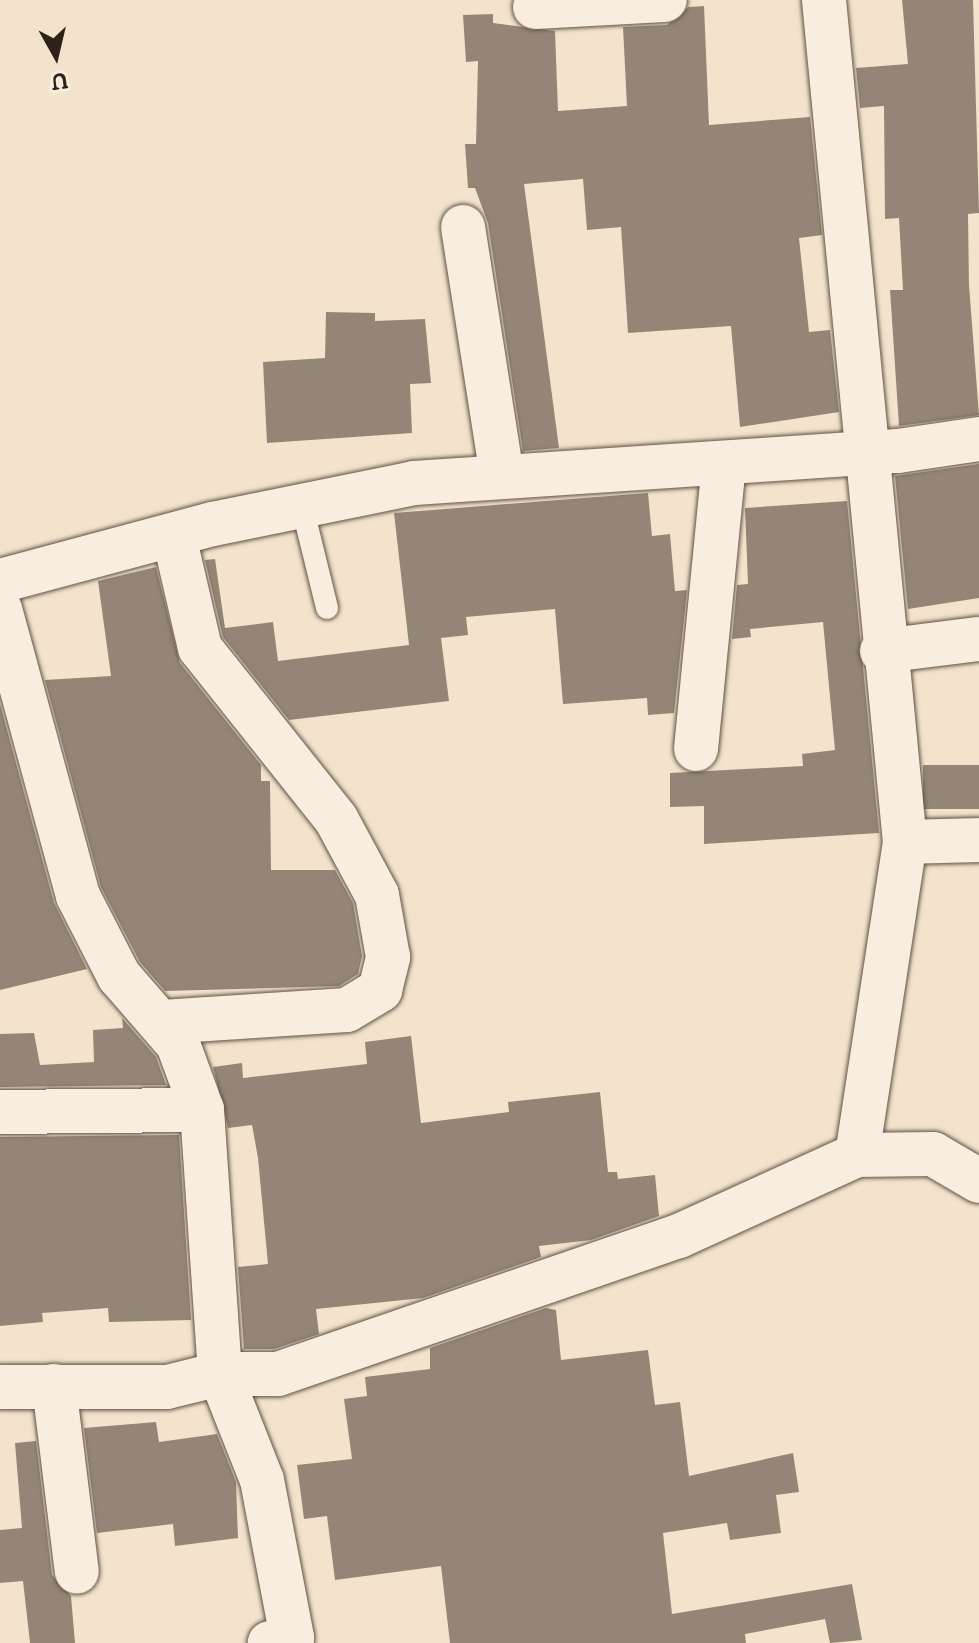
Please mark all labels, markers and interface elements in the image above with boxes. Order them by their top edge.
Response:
north arrow [16,16,96,96]
text: U [49,66,70,95]

